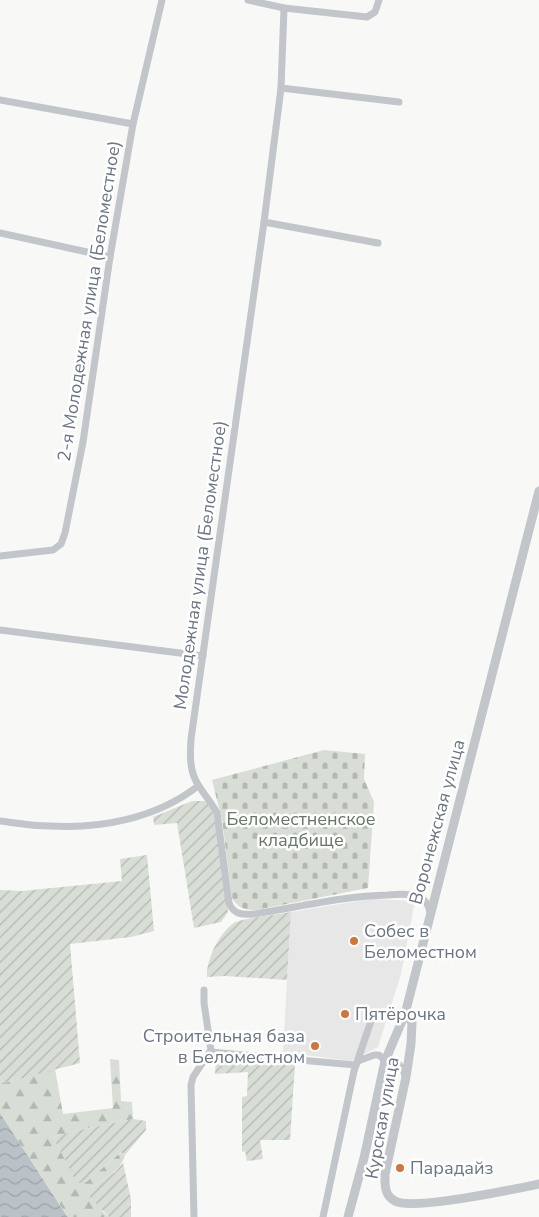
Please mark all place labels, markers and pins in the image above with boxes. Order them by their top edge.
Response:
place label: Собес в Беломестном [364,919,477,964]
marker: Собес в Беломестном [348,935,360,947]
place label: Пятёрочка [355,1002,446,1026]
marker: Пятёрочка [339,1008,351,1020]
place label: Строительная база в Беломестном [143,1024,305,1069]
marker: Строительная база в Беломестном [309,1040,321,1052]
place label: Парадайз [410,1156,494,1180]
marker: Парадайз [394,1162,406,1174]

